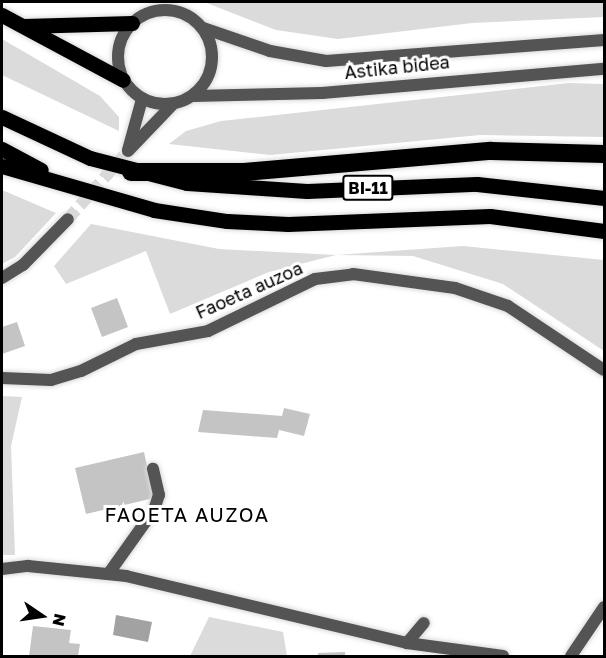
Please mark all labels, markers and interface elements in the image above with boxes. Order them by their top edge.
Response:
street label: Astika bidea [343,51,451,83]
road number: BI-11 [341,175,395,201]
street label: Faoeta auzoa [192,257,306,323]
district label: FAOETA AUZOA [104,502,270,526]
north arrow [12,586,72,646]
text: N [48,612,71,628]

